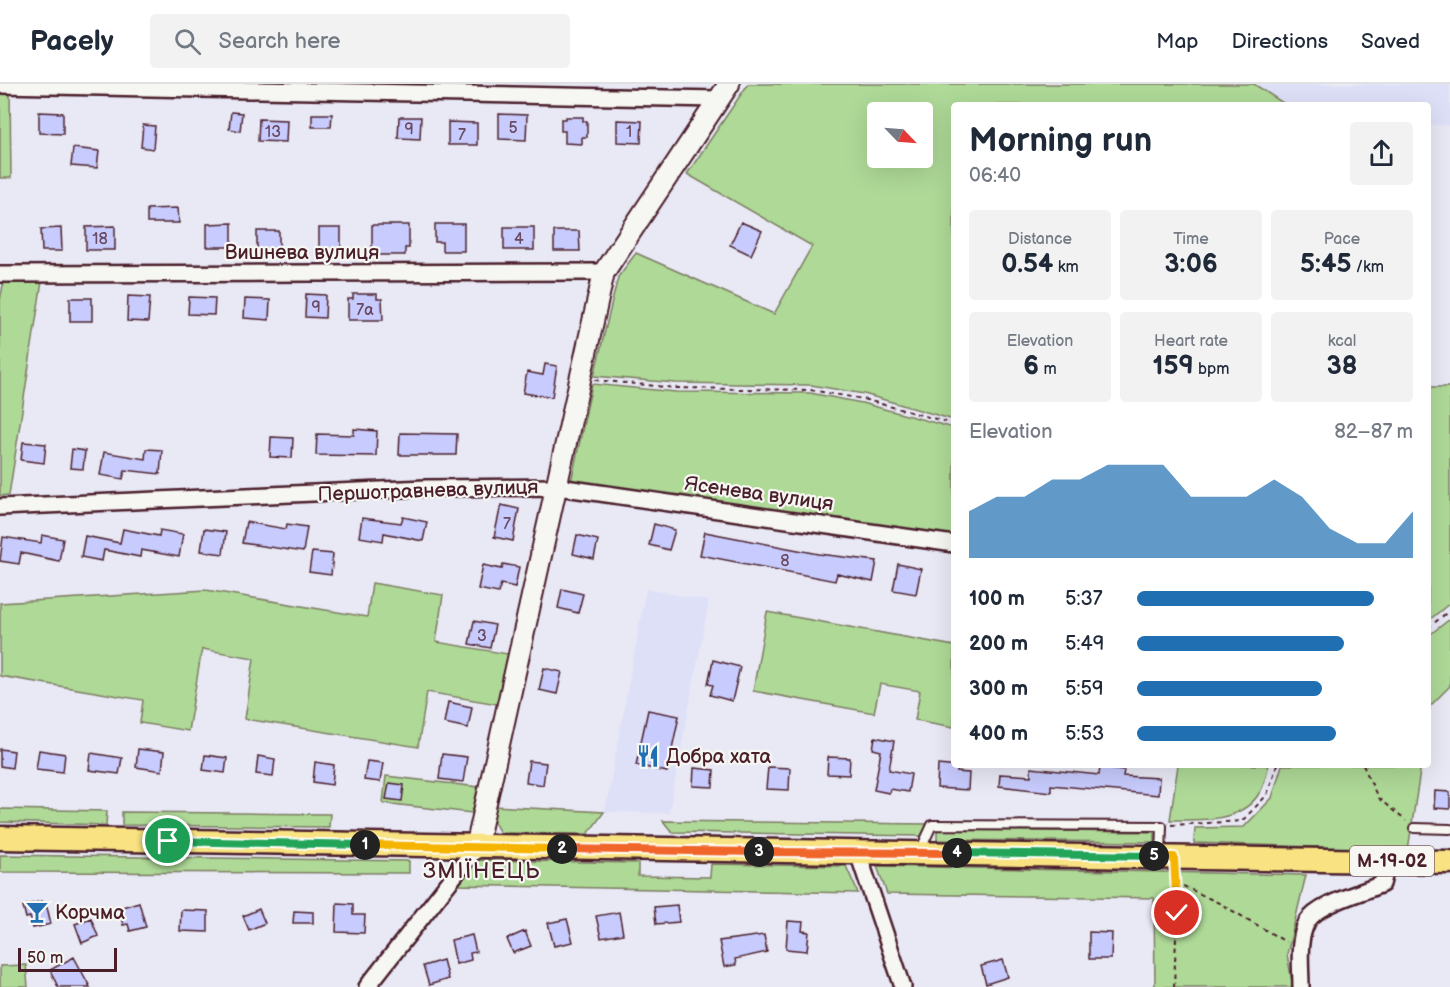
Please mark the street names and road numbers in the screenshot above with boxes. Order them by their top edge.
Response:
street label: Вишнева вулиця [225,241,379,265]
street label: Ясенева вулиця [683,472,835,516]
street label: Першотравнева вулиця [317,475,539,507]
road number: М-19-02 [1350,846,1434,876]

